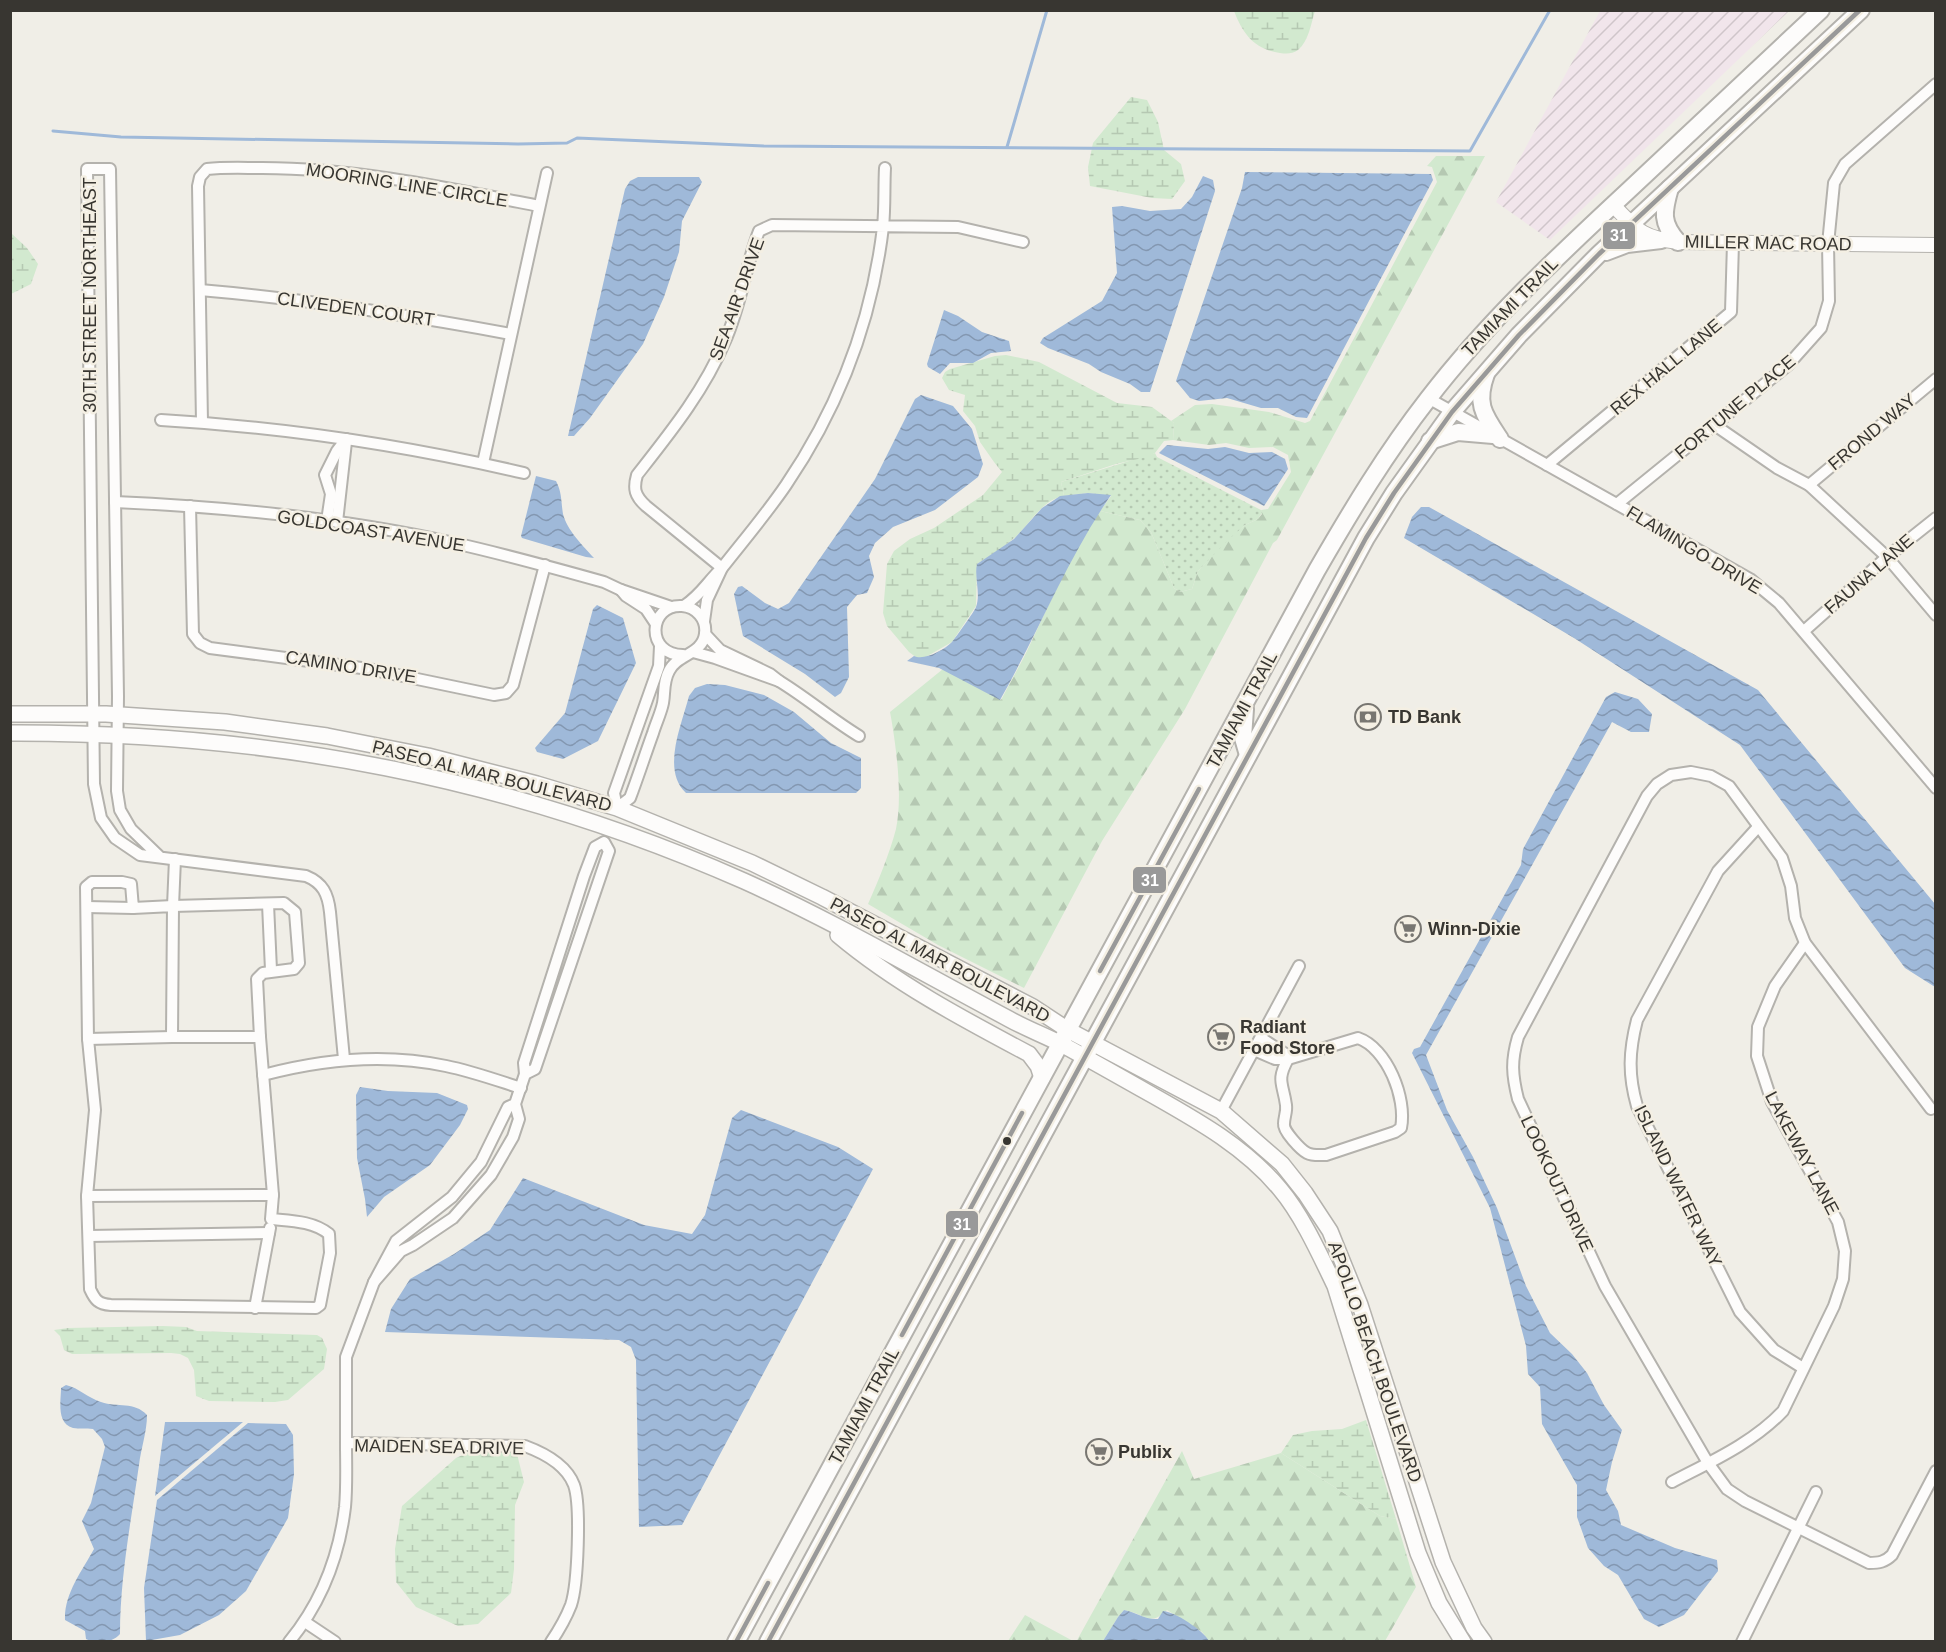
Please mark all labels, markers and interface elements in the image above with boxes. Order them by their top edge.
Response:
street label: MOORING LINE CIRCLE [305,159,509,211]
street label: 30TH STREET NORTHEAST [80,177,100,413]
line badge: 31 [1602,221,1636,250]
text: 31 [1610,227,1628,244]
street label: MILLER MAC ROAD [1684,232,1852,254]
street label: SEA AIR DRIVE [706,235,768,363]
street label: TAMIAMI TRAIL [1458,254,1562,360]
street label: CLIVEDEN COURT [276,288,436,330]
street label: REX HALL LANE [1607,315,1725,419]
street label: FORTUNE PLACE [1671,351,1799,463]
street label: FROND WAY [1824,390,1920,474]
street label: FLAMINGO DRIVE [1623,502,1765,598]
street label: GOLDCOAST AVENUE [276,506,466,556]
street label: FAUNA LANE [1821,530,1917,618]
street label: CAMINO DRIVE [284,647,418,687]
street label: TAMIAMI TRAIL [1203,648,1281,772]
bank icon: TD Bank [1353,702,1383,732]
place label: TD Bank [1388,707,1462,727]
street label: PASEO AL MAR BOULEVARD [370,737,614,815]
line badge: 31 [1132,866,1167,894]
text: 31 [1141,872,1159,889]
street label: PASEO AL MAR BOULEVARD [827,893,1053,1027]
supermarket icon: Winn-Dixie [1393,914,1423,944]
place label: Winn-Dixie [1428,919,1521,939]
place label: Radiant Food Store [1240,1017,1335,1058]
supermarket icon: Radiant Food Store [1206,1022,1236,1052]
street label: LAKEWAY LANE [1761,1088,1843,1218]
street label: ISLAND WATER WAY [1630,1102,1726,1270]
street label: LOOKOUT DRIVE [1517,1113,1597,1255]
unlabelled marker [1001,1135,1013,1147]
line badge: 31 [945,1210,979,1238]
text: 31 [953,1216,971,1233]
street label: APOLLO BEACH BOULEVARD [1324,1239,1426,1485]
street label: TAMIAMI TRAIL [825,1344,903,1468]
street label: MAIDEN SEA DRIVE [354,1436,524,1458]
supermarket icon: Publix [1084,1437,1114,1467]
place label: Publix [1118,1442,1172,1462]

